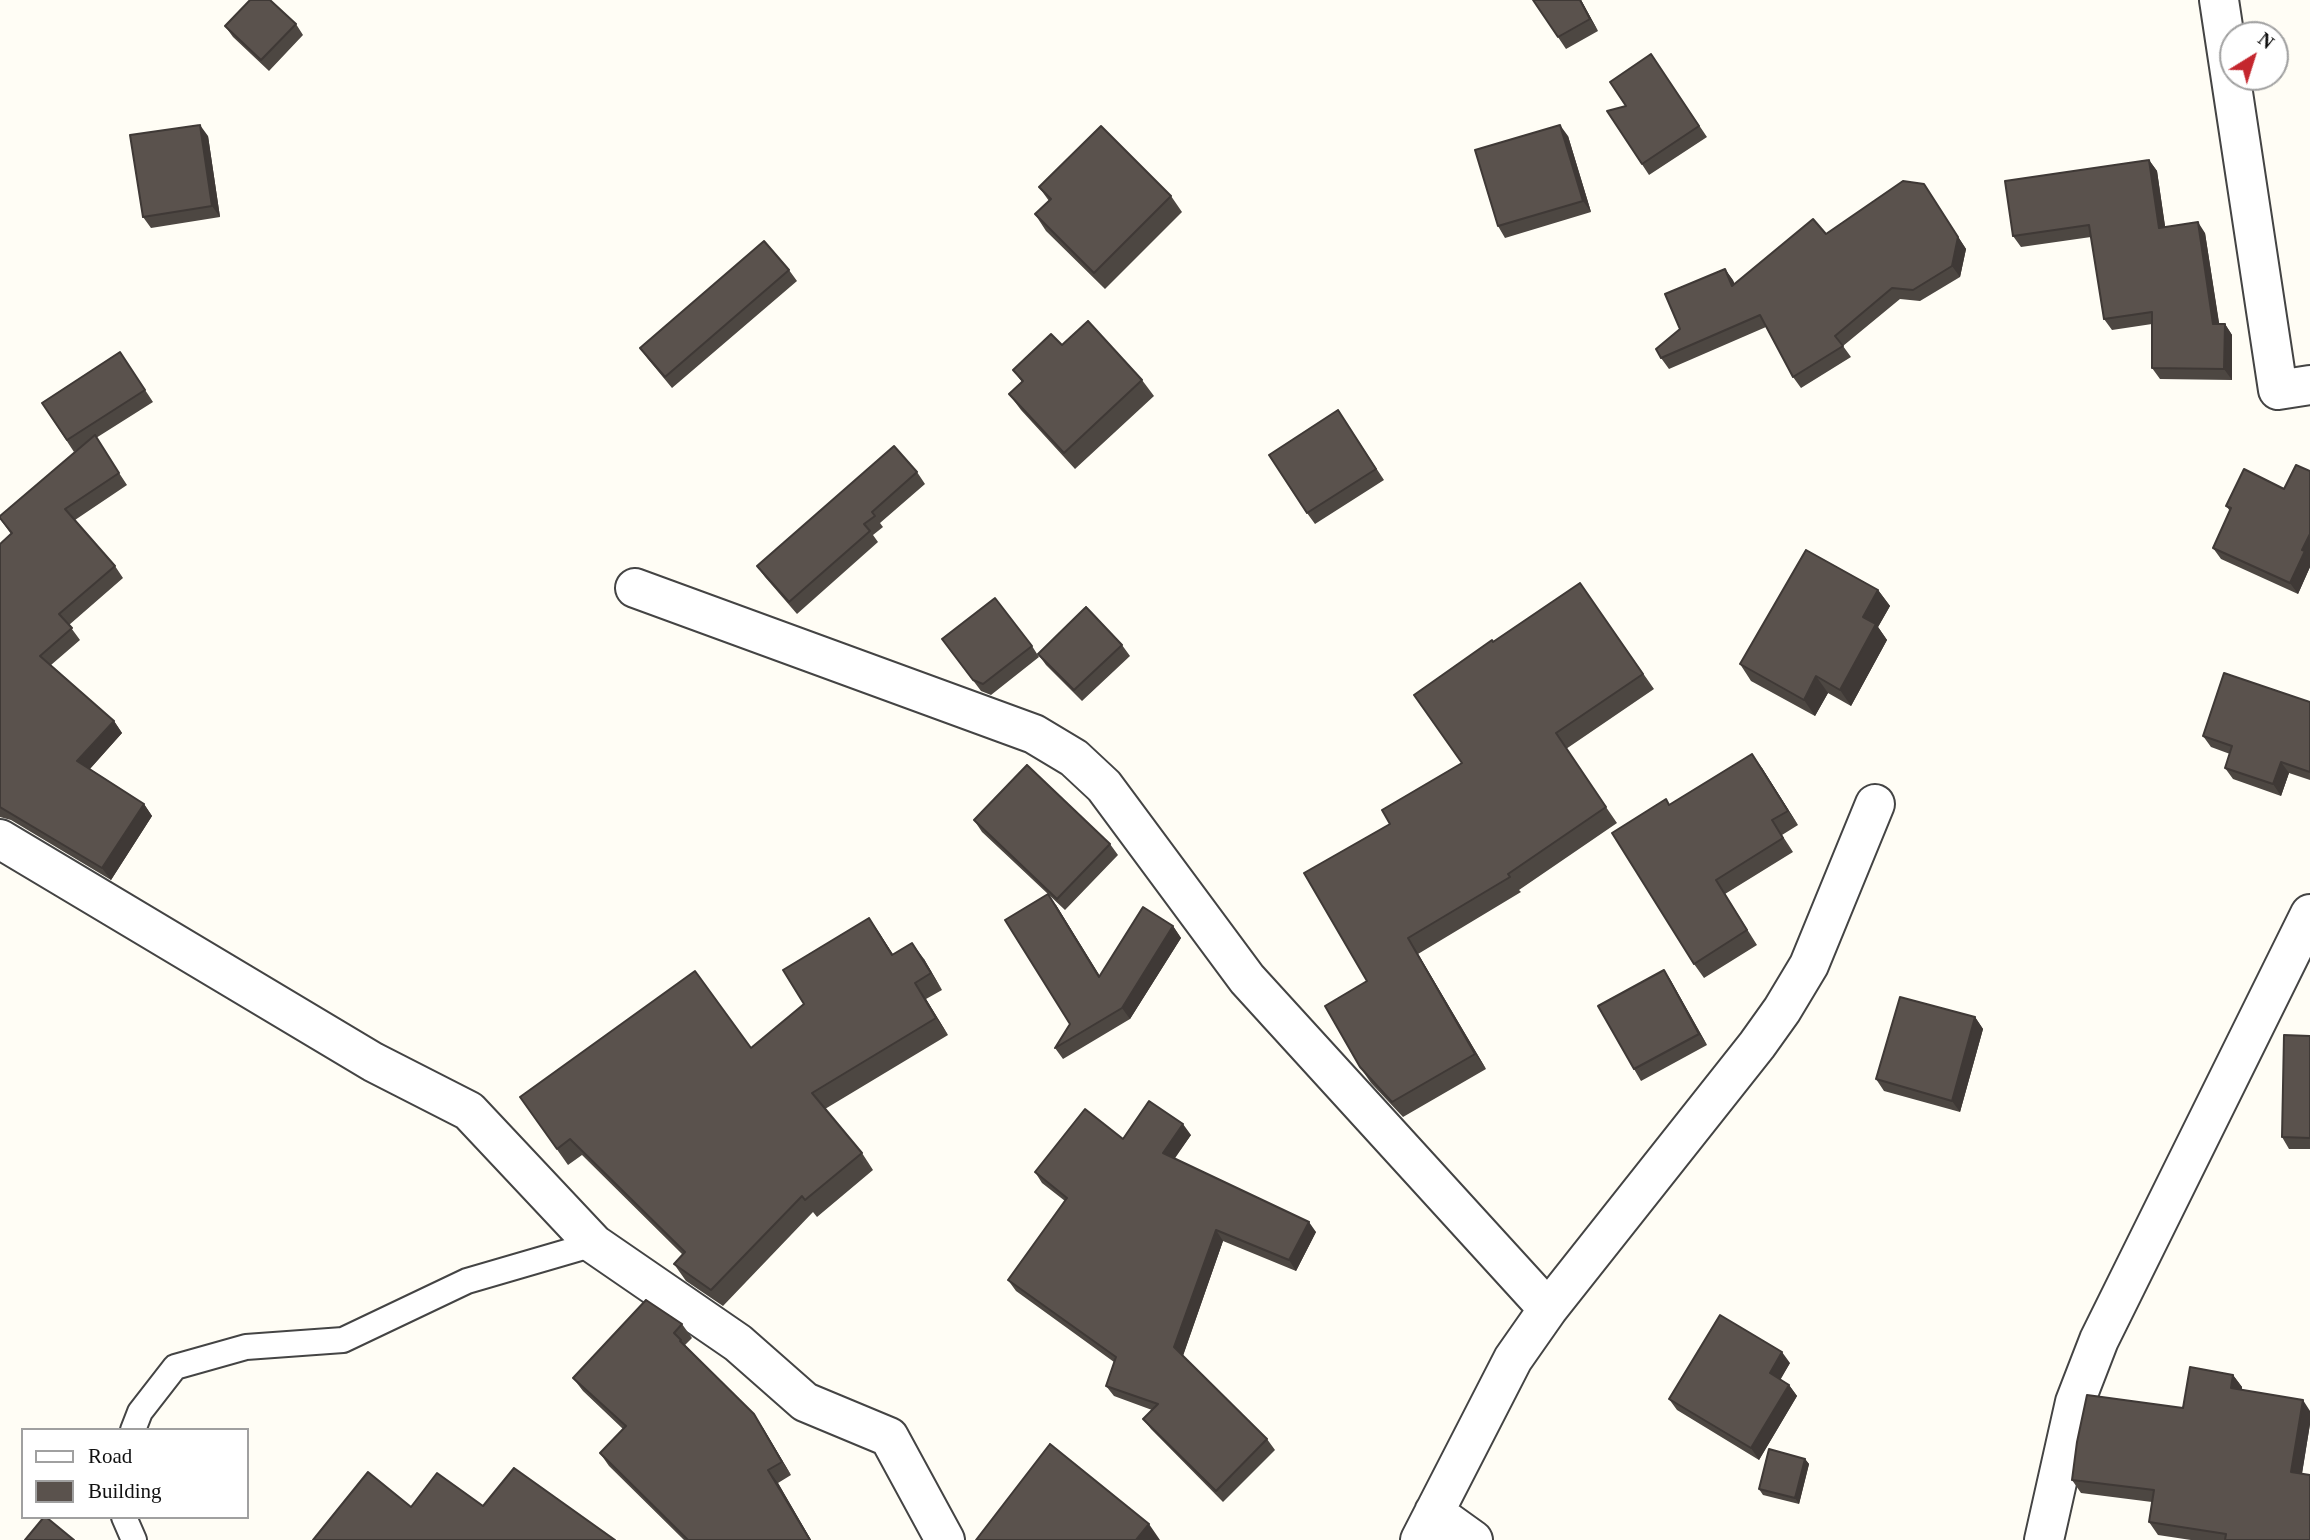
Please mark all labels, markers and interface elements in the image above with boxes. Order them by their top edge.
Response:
north arrow [2219,21,2289,91]
text: N [2254,28,2278,53]
legend [21,1428,248,1519]
text: Road [88,1444,132,1468]
text: Building [88,1479,162,1503]

